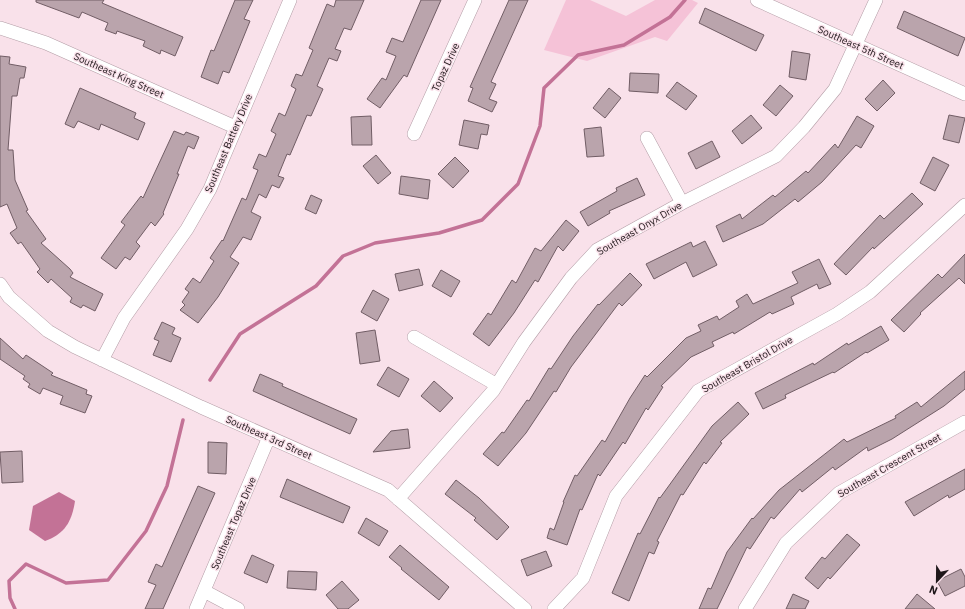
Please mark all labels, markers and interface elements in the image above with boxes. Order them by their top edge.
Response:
street label: Southeast 5th Street [816,23,906,72]
street label: Topaz Drive [429,40,463,94]
street label: Southeast King Street [72,50,166,101]
street label: Southeast Battery Drive [202,91,255,195]
street label: Southeast Onyx Drive [594,199,685,258]
street label: Southeast Bristol Drive [700,333,795,396]
street label: Southeast 3rd Street [224,413,314,463]
street label: Southeast Crescent Street [835,430,944,500]
street label: Southeast Topaz Drive [208,474,259,572]
north arrow [917,561,957,601]
text: N [927,582,940,598]

